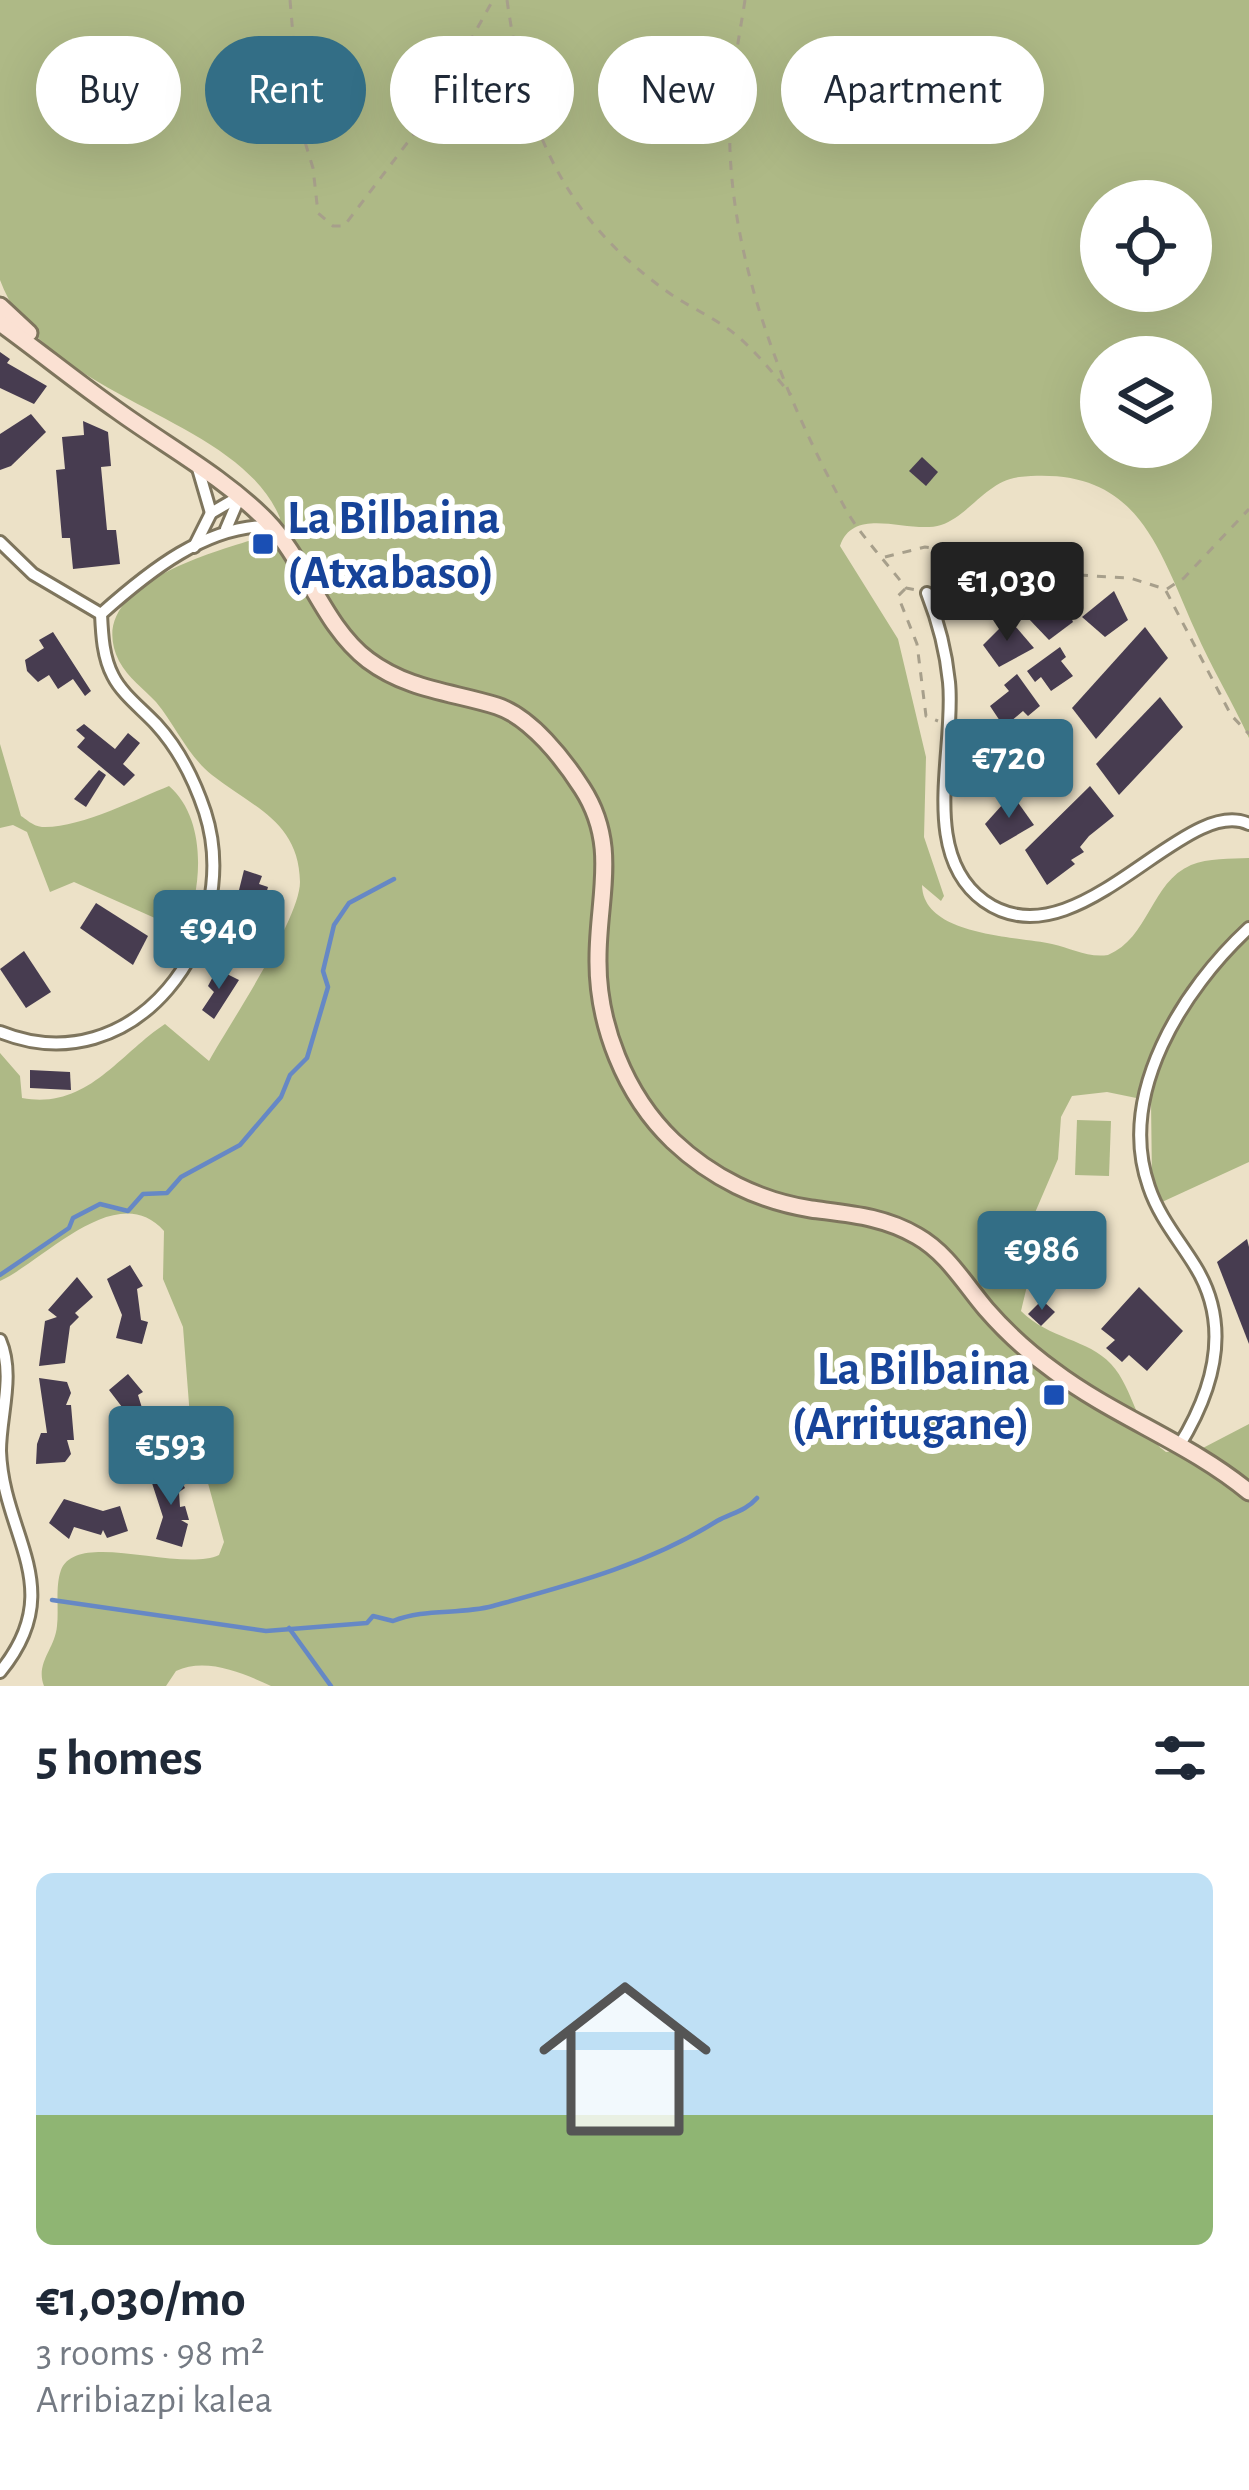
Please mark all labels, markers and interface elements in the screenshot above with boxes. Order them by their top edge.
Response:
chip: Buy [36,36,181,144]
chip: Rent [205,36,366,144]
chip: Filters [390,36,574,144]
chip: New [598,36,757,144]
chip: Apartment [781,36,1044,144]
map controls [1080,180,1212,468]
button: locate [1080,180,1212,312]
button: layers [1080,336,1212,468]
place label: La Bilbaina (Atxabaso) [287,495,500,598]
marker: La Bilbaina (Atxabaso) [250,531,276,557]
pin: €1,030 [909,542,1105,644]
text: €1,030 [958,561,1056,600]
pin: €720 [938,719,1080,821]
text: €720 [972,738,1046,777]
pin: €940 [148,890,290,992]
text: €940 [181,909,258,948]
pin: €986 [971,1211,1113,1313]
text: €986 [1004,1230,1080,1269]
place label: La Bilbaina (Arritugane) [791,1346,1030,1449]
marker: La Bilbaina (Arritugane) [1041,1382,1067,1408]
pin: €593 [100,1406,242,1508]
text: €593 [136,1425,206,1464]
icon: filters [1147,1725,1213,1791]
text: 5 homes [36,1733,203,1784]
icon: home [517,1951,733,2167]
text: €1,030/mo [36,2274,246,2325]
text: 3 rooms · 98 m² [36,2334,264,2373]
text: Arribiazpi kalea [36,2381,273,2420]

